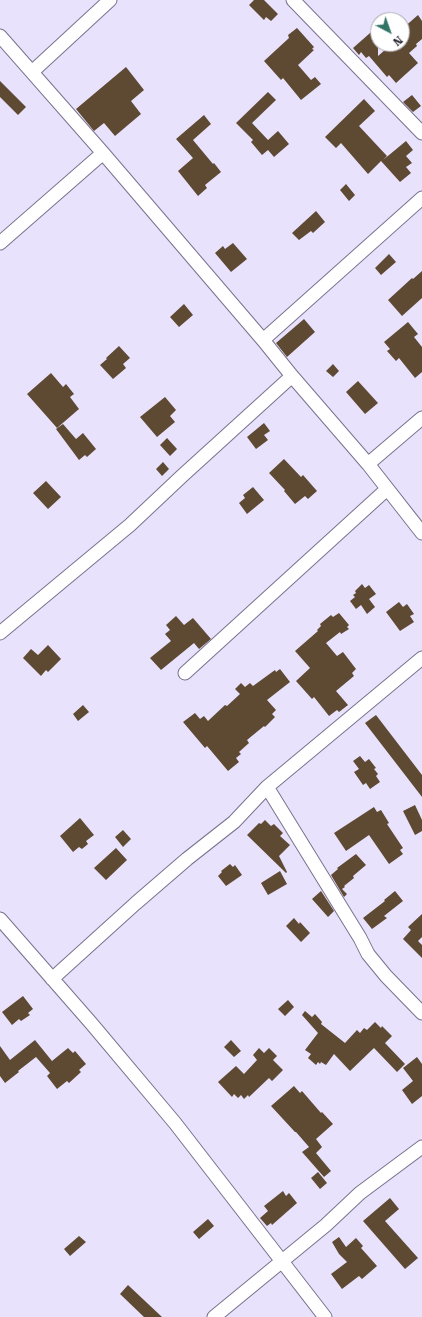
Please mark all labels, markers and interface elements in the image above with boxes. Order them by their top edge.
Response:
north arrow [370,12,410,52]
text: N [390,33,405,48]

